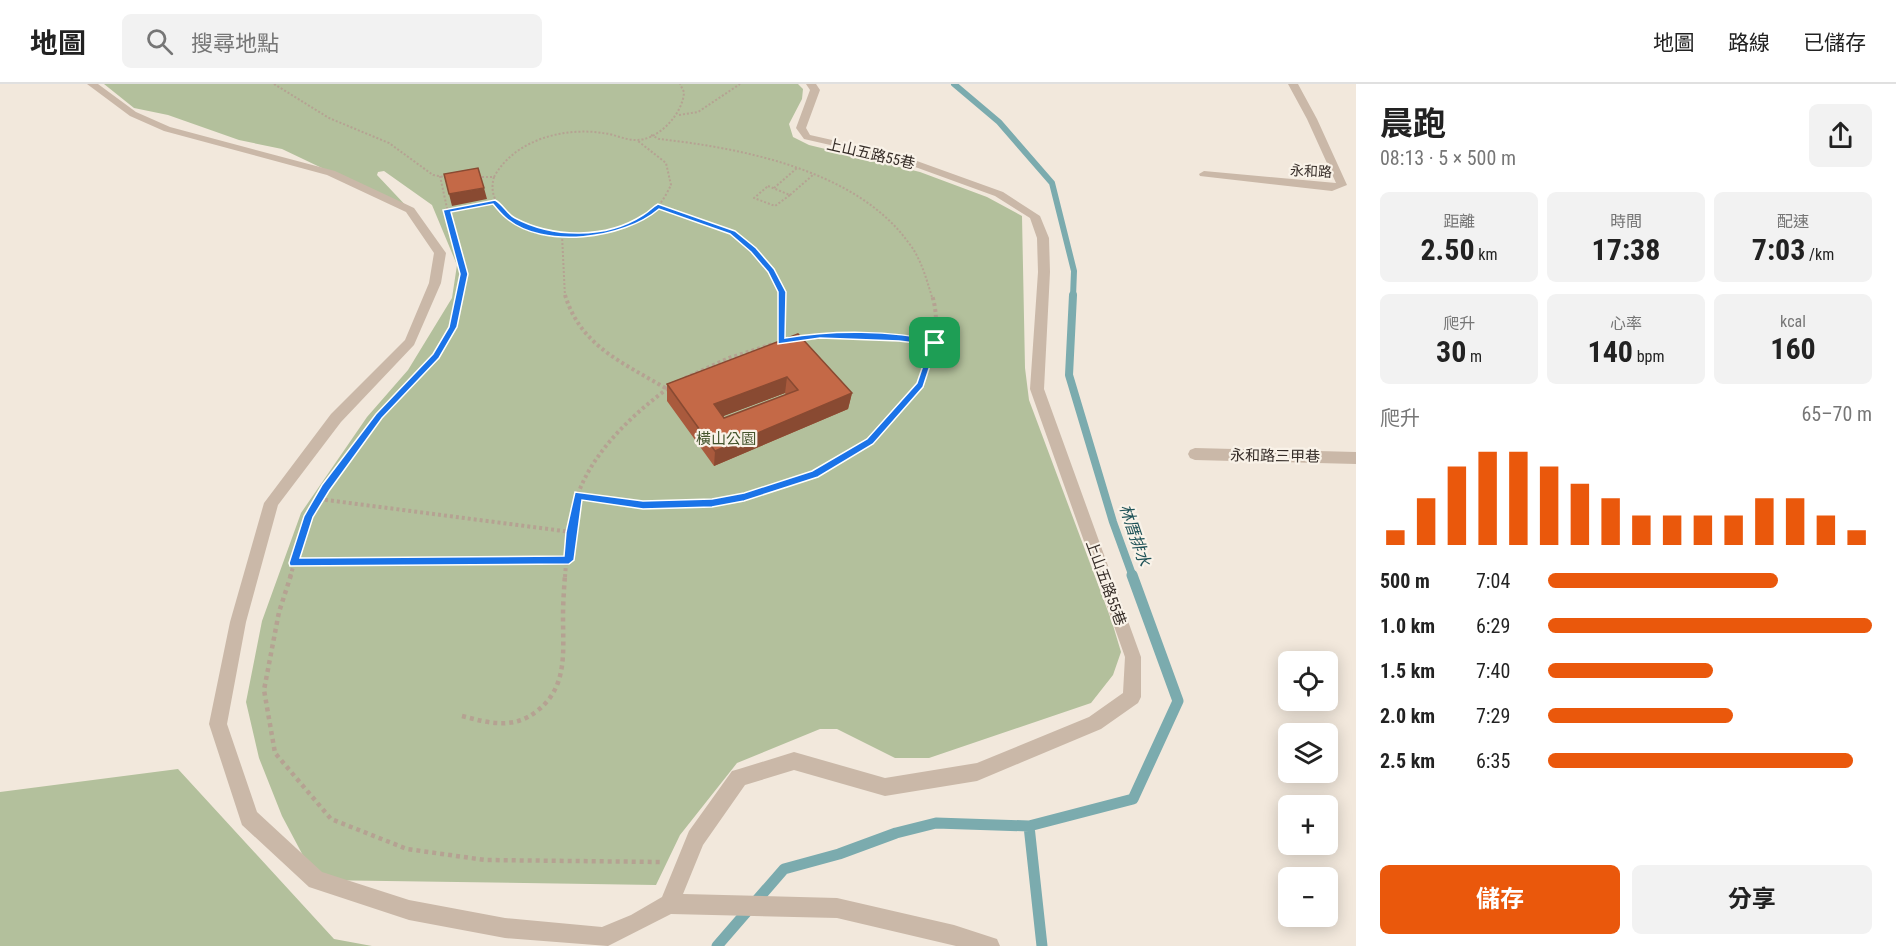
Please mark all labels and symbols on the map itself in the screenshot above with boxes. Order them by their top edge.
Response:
street label: 上山五路55巷 [825,135,917,173]
street label: 永和路 [1290,162,1332,180]
pin [909,317,960,368]
park label: 橫山公園 [696,430,756,448]
street label: 永和路三甲巷 [1230,446,1320,466]
water label: 林厝排水 [1116,502,1155,569]
street label: 上山五路55巷 [1082,538,1130,628]

